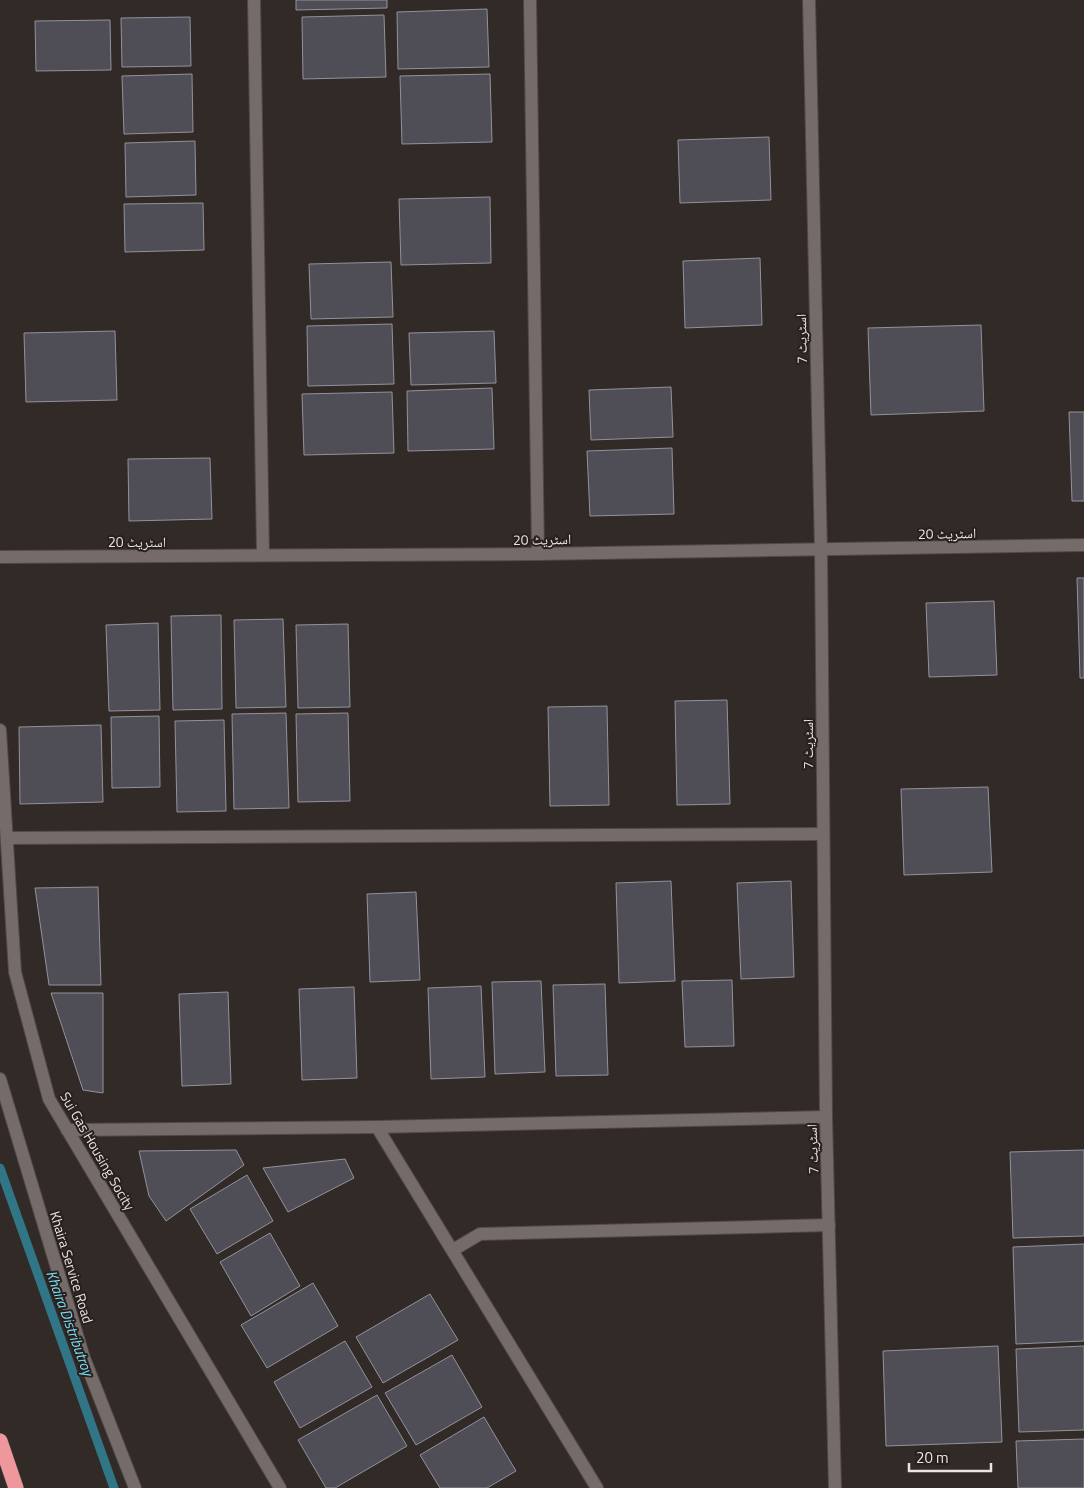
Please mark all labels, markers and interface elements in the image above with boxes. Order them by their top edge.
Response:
street label: اسٹریٹ 7 [790,314,812,364]
street label: اسٹریٹ 20 [918,522,976,544]
street label: اسٹریٹ 20 [513,528,571,550]
street label: اسٹریٹ 20 [108,531,166,552]
street label: اسٹریٹ 7 [797,719,818,769]
street label: Sui Gas Housing Socity [55,1088,141,1214]
street label: اسٹریٹ 7 [801,1123,823,1175]
street label: Khaira Service Road [45,1208,99,1326]
water label: Khaira Distributroy [40,1267,100,1381]
scale bar [909,1440,992,1472]
text: 20 m [916,1446,949,1469]

